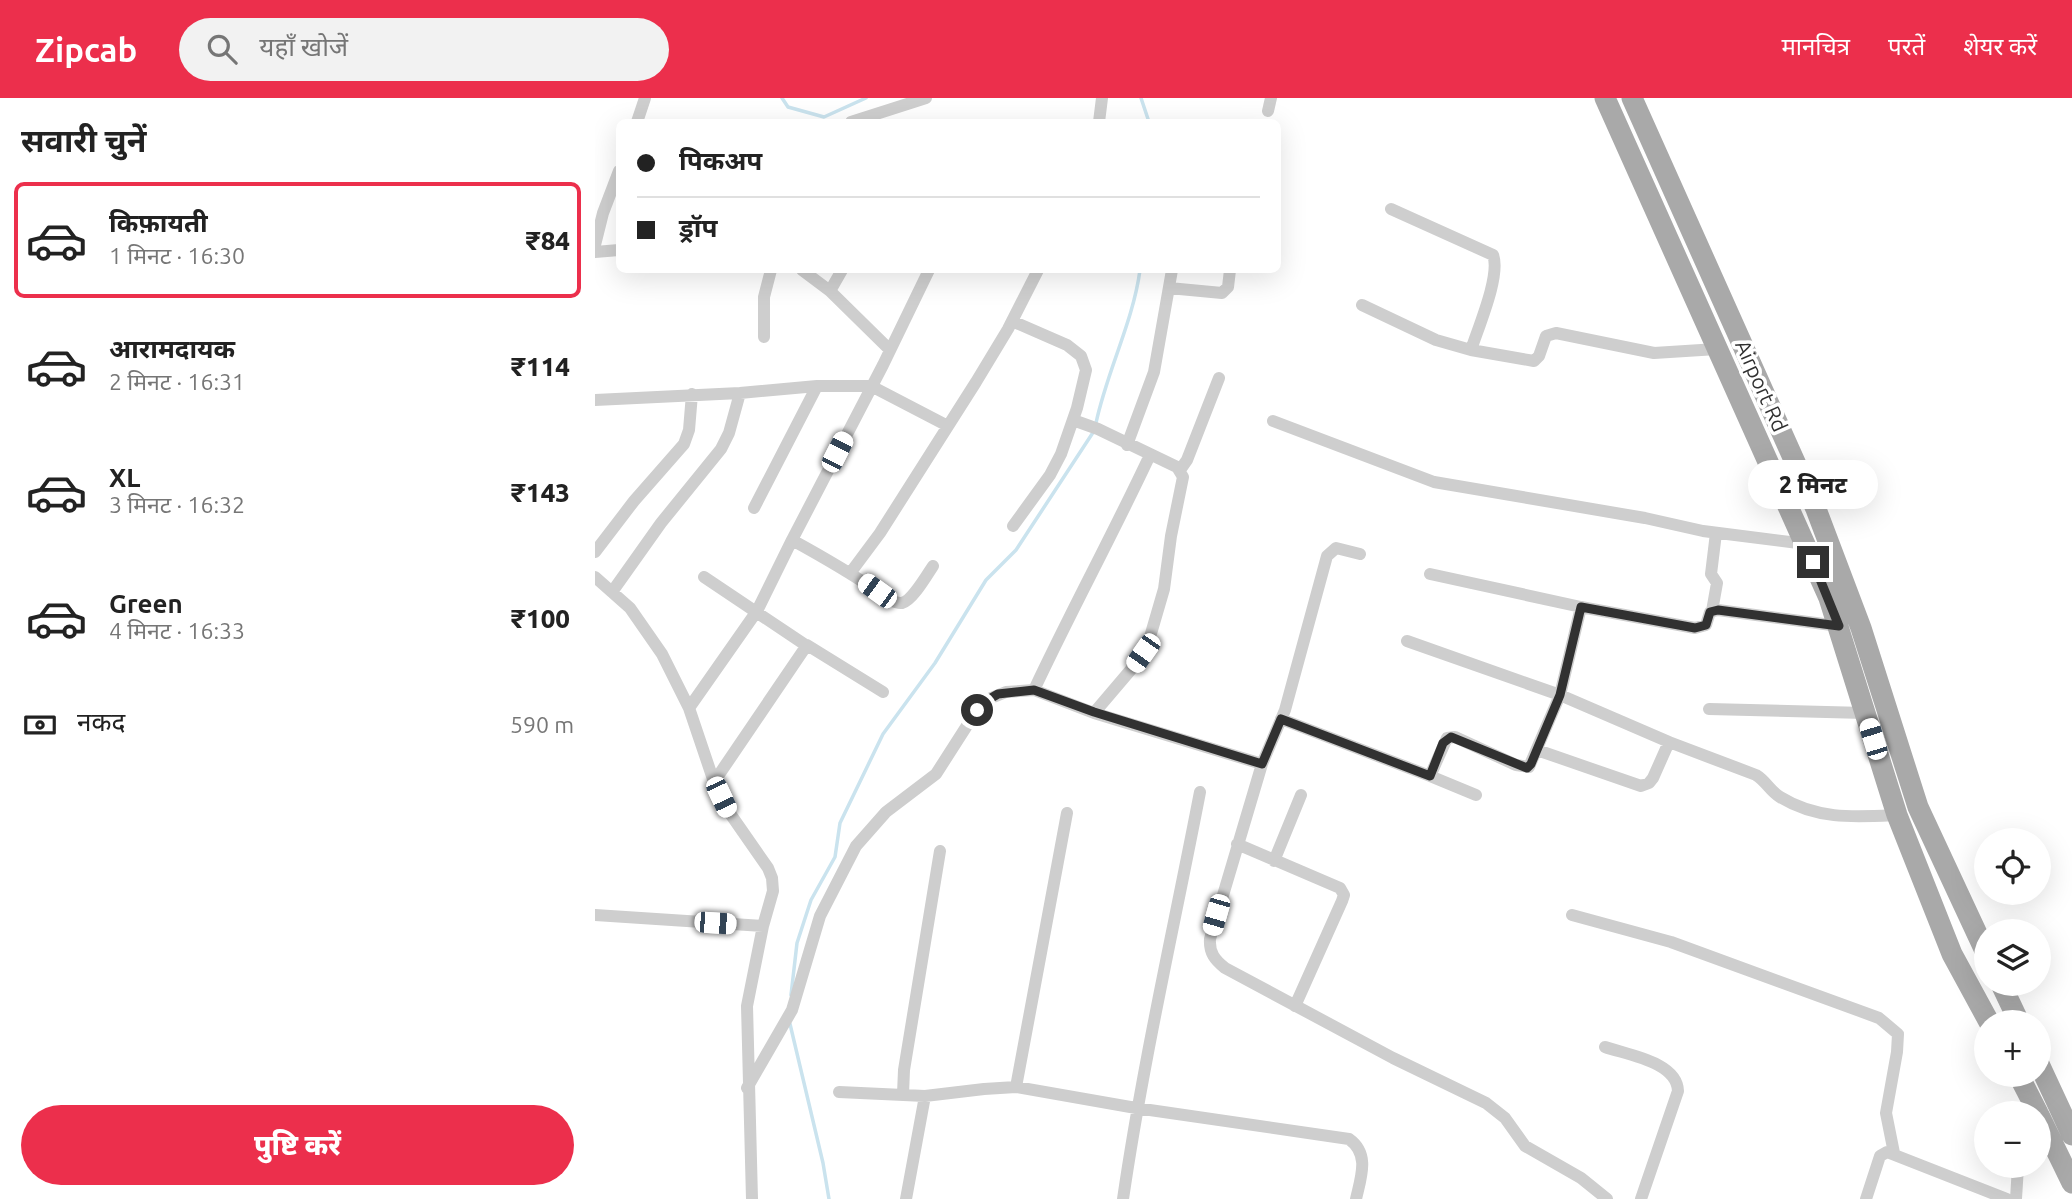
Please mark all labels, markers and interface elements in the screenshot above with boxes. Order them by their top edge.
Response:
search box [179,18,669,81]
icon: search [203,30,241,68]
text: Zipcab [35,31,137,68]
text: यहाँ खोजें [259,32,348,61]
text: मानचित्र [1781,33,1850,60]
text: परतें [1888,33,1925,60]
text: शेयर करें [1963,33,2037,60]
text: सवारी चुनें [21,122,146,158]
text: पिकअप [679,146,762,175]
text: किफ़ायती [109,208,208,237]
icon: car [25,209,88,272]
text: ड्रॉप [679,213,717,242]
text: ₹84 [526,226,570,255]
text: 1 मिनट · 16:30 [109,243,245,268]
text: आरामदायक [109,334,235,363]
icon: car [25,335,88,398]
street label: Airport Rd [1731,336,1793,435]
text: ₹114 [511,352,570,381]
text: 2 मिनट · 16:31 [109,369,245,394]
car [819,429,856,475]
icon: car [25,461,88,524]
callout: 2 मिनट [1748,461,1878,510]
text: XL [109,463,140,492]
text: 2 मिनट [1779,472,1847,497]
text: ₹143 [511,478,570,507]
text: 3 मिनट · 16:32 [109,492,245,517]
route end [1797,546,1829,578]
car [854,570,901,612]
icon: car [25,587,88,650]
text: Green [109,589,183,618]
text: ₹100 [511,604,570,633]
text: 4 मिनट · 16:33 [109,618,245,643]
car [1123,630,1164,676]
route start [961,694,993,726]
icon: cash [21,706,59,744]
text: नकद [77,707,125,736]
text: 590 m [510,712,574,737]
car [1857,716,1890,762]
car [703,774,740,820]
map controls [1974,828,2051,1178]
button: locate [1974,828,2051,905]
car [1201,892,1232,938]
car [694,911,737,935]
button: layers [1974,919,2051,996]
button: + [1974,1010,2051,1087]
button: − [1974,1101,2051,1178]
button: पुष्टि करें [21,1105,574,1185]

